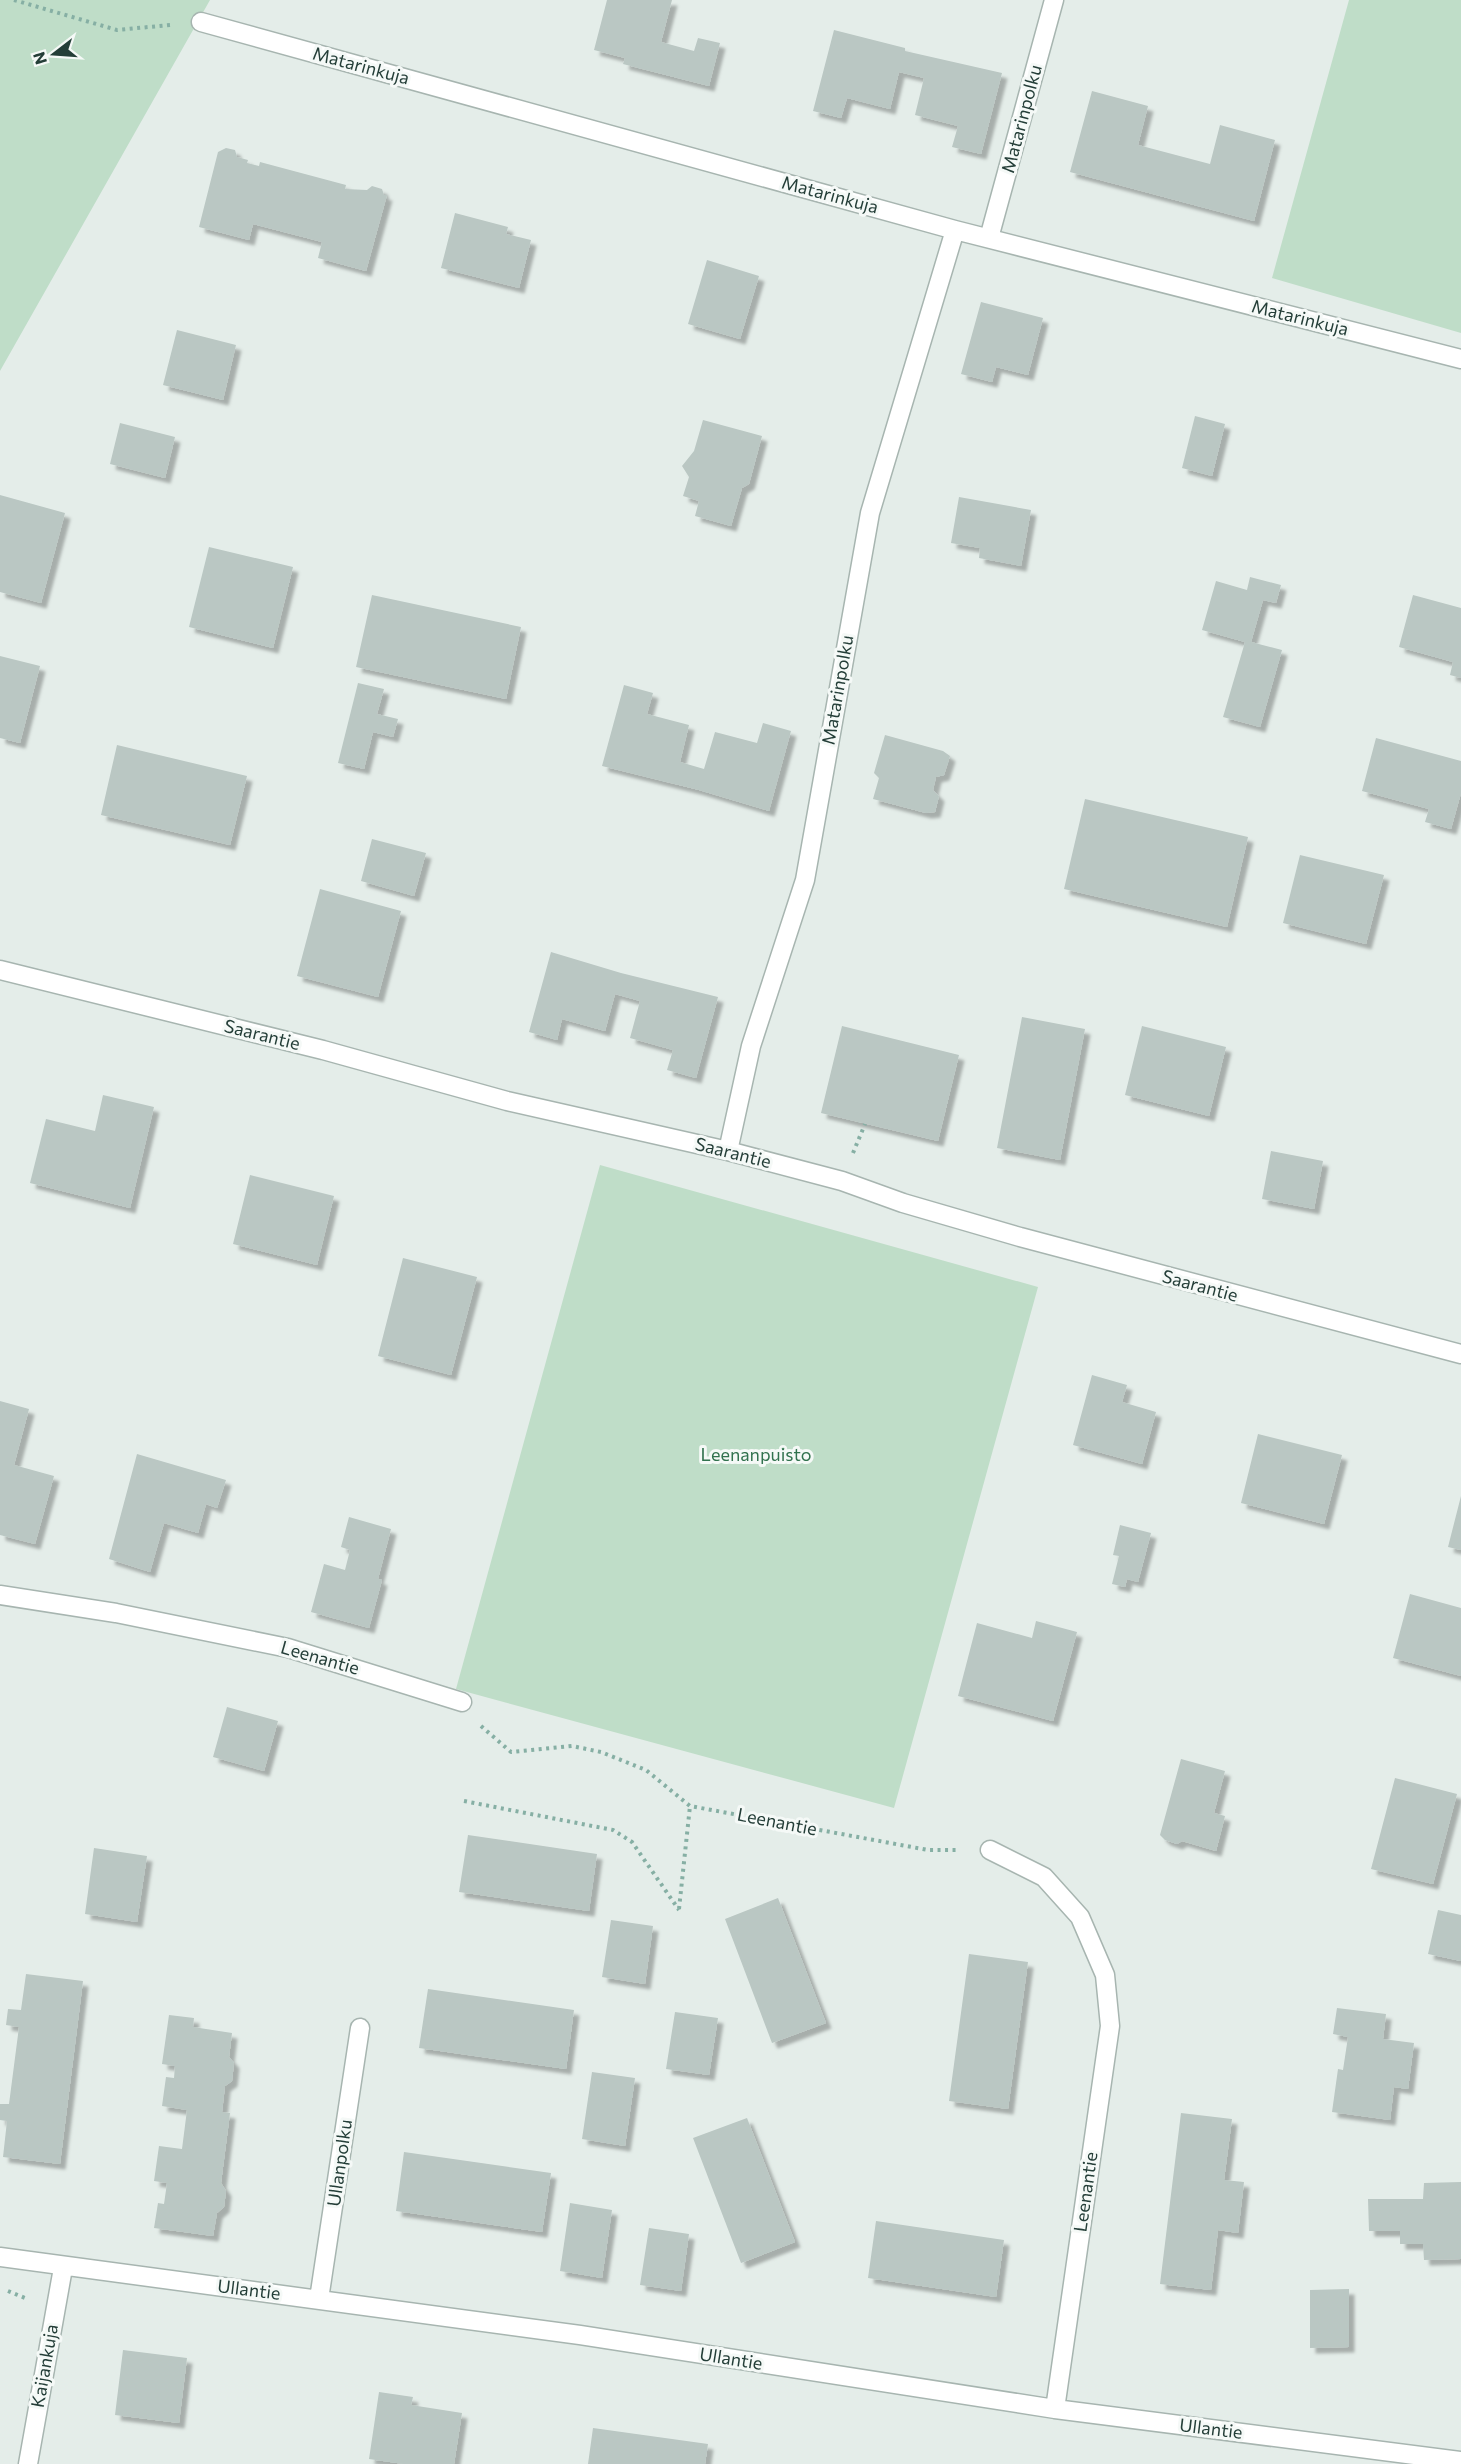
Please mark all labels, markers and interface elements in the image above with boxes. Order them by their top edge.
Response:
north arrow [24,24,84,84]
street label: Matarinkuja [310,42,412,88]
text: N [28,50,50,67]
street label: Matarinpolku [996,62,1046,175]
street label: Matarinkuja [779,171,881,217]
street label: Matarinkuja [1249,294,1351,340]
street label: Matarinpolku [817,633,858,746]
street label: Saarantie [222,1014,303,1054]
street label: Saarantie [693,1132,774,1172]
street label: Saarantie [1160,1264,1241,1306]
park label: Leenanpuisto [701,1443,811,1465]
street label: Leenantie [278,1635,362,1679]
street label: Leenantie [735,1803,819,1840]
street label: Ullanpolku [322,2118,356,2208]
street label: Leenantie [1068,2150,1102,2233]
street label: Ullantie [216,2274,282,2304]
street label: Kaijankuja [26,2322,62,2409]
street label: Ullantie [698,2342,764,2374]
street label: Ullantie [1178,2413,1244,2443]

